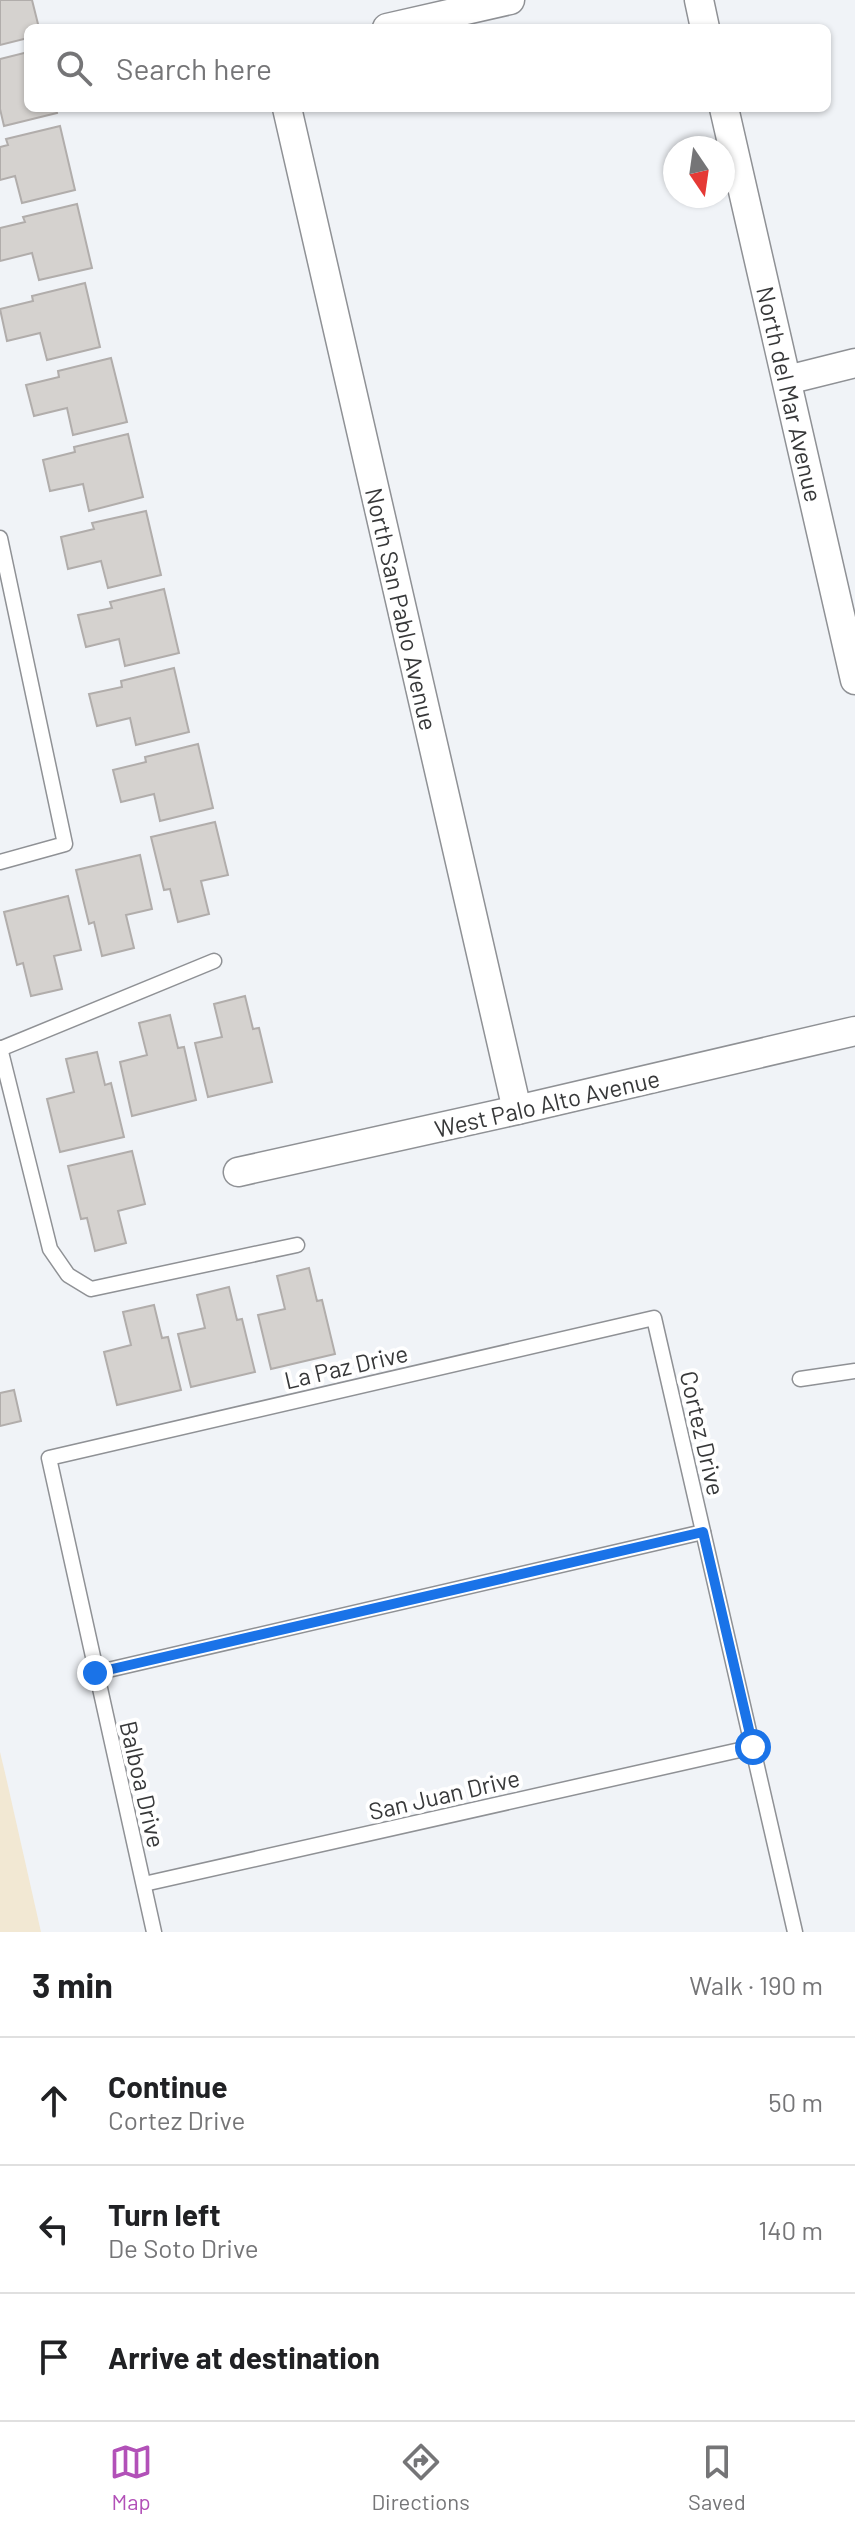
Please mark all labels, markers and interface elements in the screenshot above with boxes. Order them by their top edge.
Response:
search box [24,24,831,112]
icon: search [52,46,96,90]
text: Search here [116,50,272,86]
north arrow [663,136,735,208]
street label: North del Mar Avenue [751,283,829,505]
street label: North San Pablo Avenue [360,485,444,733]
street label: West Palo Alto Avenue [432,1063,662,1143]
street label: La Paz Drive [281,1338,411,1394]
street label: Cortez Drive [675,1368,731,1498]
route end [77,1655,113,1691]
street label: Balboa Drive [114,1718,172,1850]
route start [735,1729,771,1765]
street label: San Juan Drive [366,1763,522,1825]
text: 3 min [32,1964,113,2005]
text: Walk · 190 m [689,1969,823,2000]
text: Continue [108,2068,228,2104]
icon: ahead [32,2079,76,2123]
text: 50 m [768,2086,823,2117]
text: Cortez Drive [108,2104,245,2135]
text: Turn left [108,2196,221,2232]
icon: left [32,2207,76,2251]
text: 140 m [758,2214,823,2245]
text: De Soto Drive [108,2232,259,2263]
icon: arrive [32,2335,76,2379]
text: Arrive at destination [108,2339,380,2375]
tab: Map [109,2440,153,2514]
tab: Directions [371,2440,470,2514]
tab: Saved [688,2440,746,2514]

